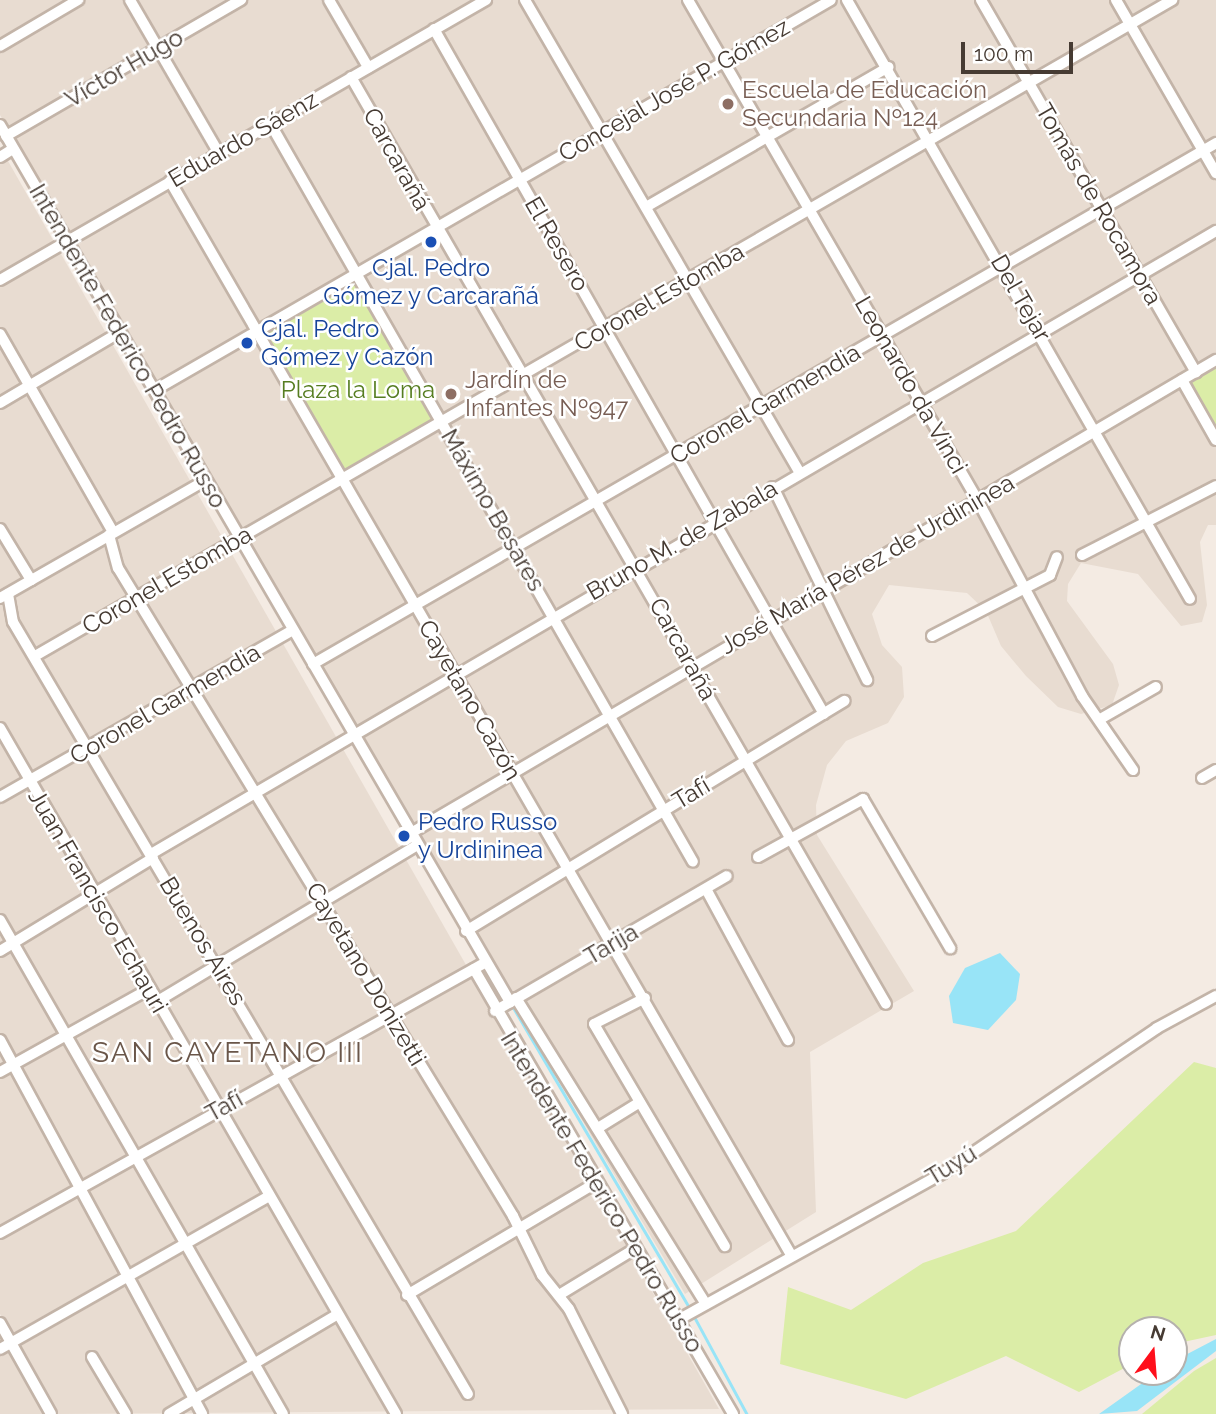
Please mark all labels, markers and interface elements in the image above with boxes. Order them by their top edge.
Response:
street label: Concejal José P. Gómez [553,12,795,168]
street label: Víctor Hugo [59,22,189,114]
scale bar [964,28,1076,72]
text: 100 m [974,41,1033,66]
place label: Escuela de Educación Secundaria Nº124 [742,76,987,132]
street label: Eduardo Sáenz [163,85,323,193]
marker: Escuela de Educación Secundaria Nº124 [720,96,736,112]
street label: Tomás de Rocamora [1030,98,1168,310]
street label: Carcarañá [357,103,437,215]
street label: Intendente Federico Pedro Russo [23,179,233,513]
street label: El Resero [518,191,596,297]
marker: Cjal. Pedro Gómez y Carcarañá [423,234,439,250]
street label: Coronel Estomba [569,237,749,357]
street label: Del Tejar [984,249,1058,347]
place label: Cjal. Pedro Gómez y Carcarañá [323,254,539,310]
street label: Leonardo da Vinci [848,291,974,479]
place label: Cjal. Pedro Gómez y Cazón [261,315,435,371]
marker: Cjal. Pedro Gómez y Cazón [239,335,255,351]
street label: Coronel Garmendia [664,338,866,470]
place label: Jardín de Infantes Nº947 [465,366,628,422]
park label: Plaza la Loma [281,376,435,404]
marker: Jardín de Infantes Nº947 [443,386,459,402]
street label: Máximo Besares [435,424,551,596]
street label: José María Pérez de Urdininea [715,468,1019,660]
street label: Bruno M. de Zabala [581,474,783,606]
street label: Coronel Estomba [77,520,257,640]
street label: Carcarañá [643,593,723,705]
street label: Cayetano Cazón [412,615,528,785]
street label: Coronel Garmendia [64,638,266,770]
street label: Tafí [667,771,715,815]
street label: Juan Francisco Echauri [22,784,174,1018]
place label: Pedro Russo y Urdininea [418,808,557,864]
marker: Pedro Russo y Urdininea [396,828,412,844]
street label: Buenos Aires [153,871,253,1011]
street label: Cayetano Donizetti [300,877,432,1071]
street label: Tarija [579,917,643,971]
street label: Intendente Federico Pedro Russo [494,1026,710,1358]
district label: SAN CAYETANO III [94,1036,362,1070]
street label: Tafí [200,1084,248,1128]
street label: Tuyú [920,1139,982,1191]
north arrow [1118,1316,1188,1386]
text: N [1148,1320,1168,1345]

